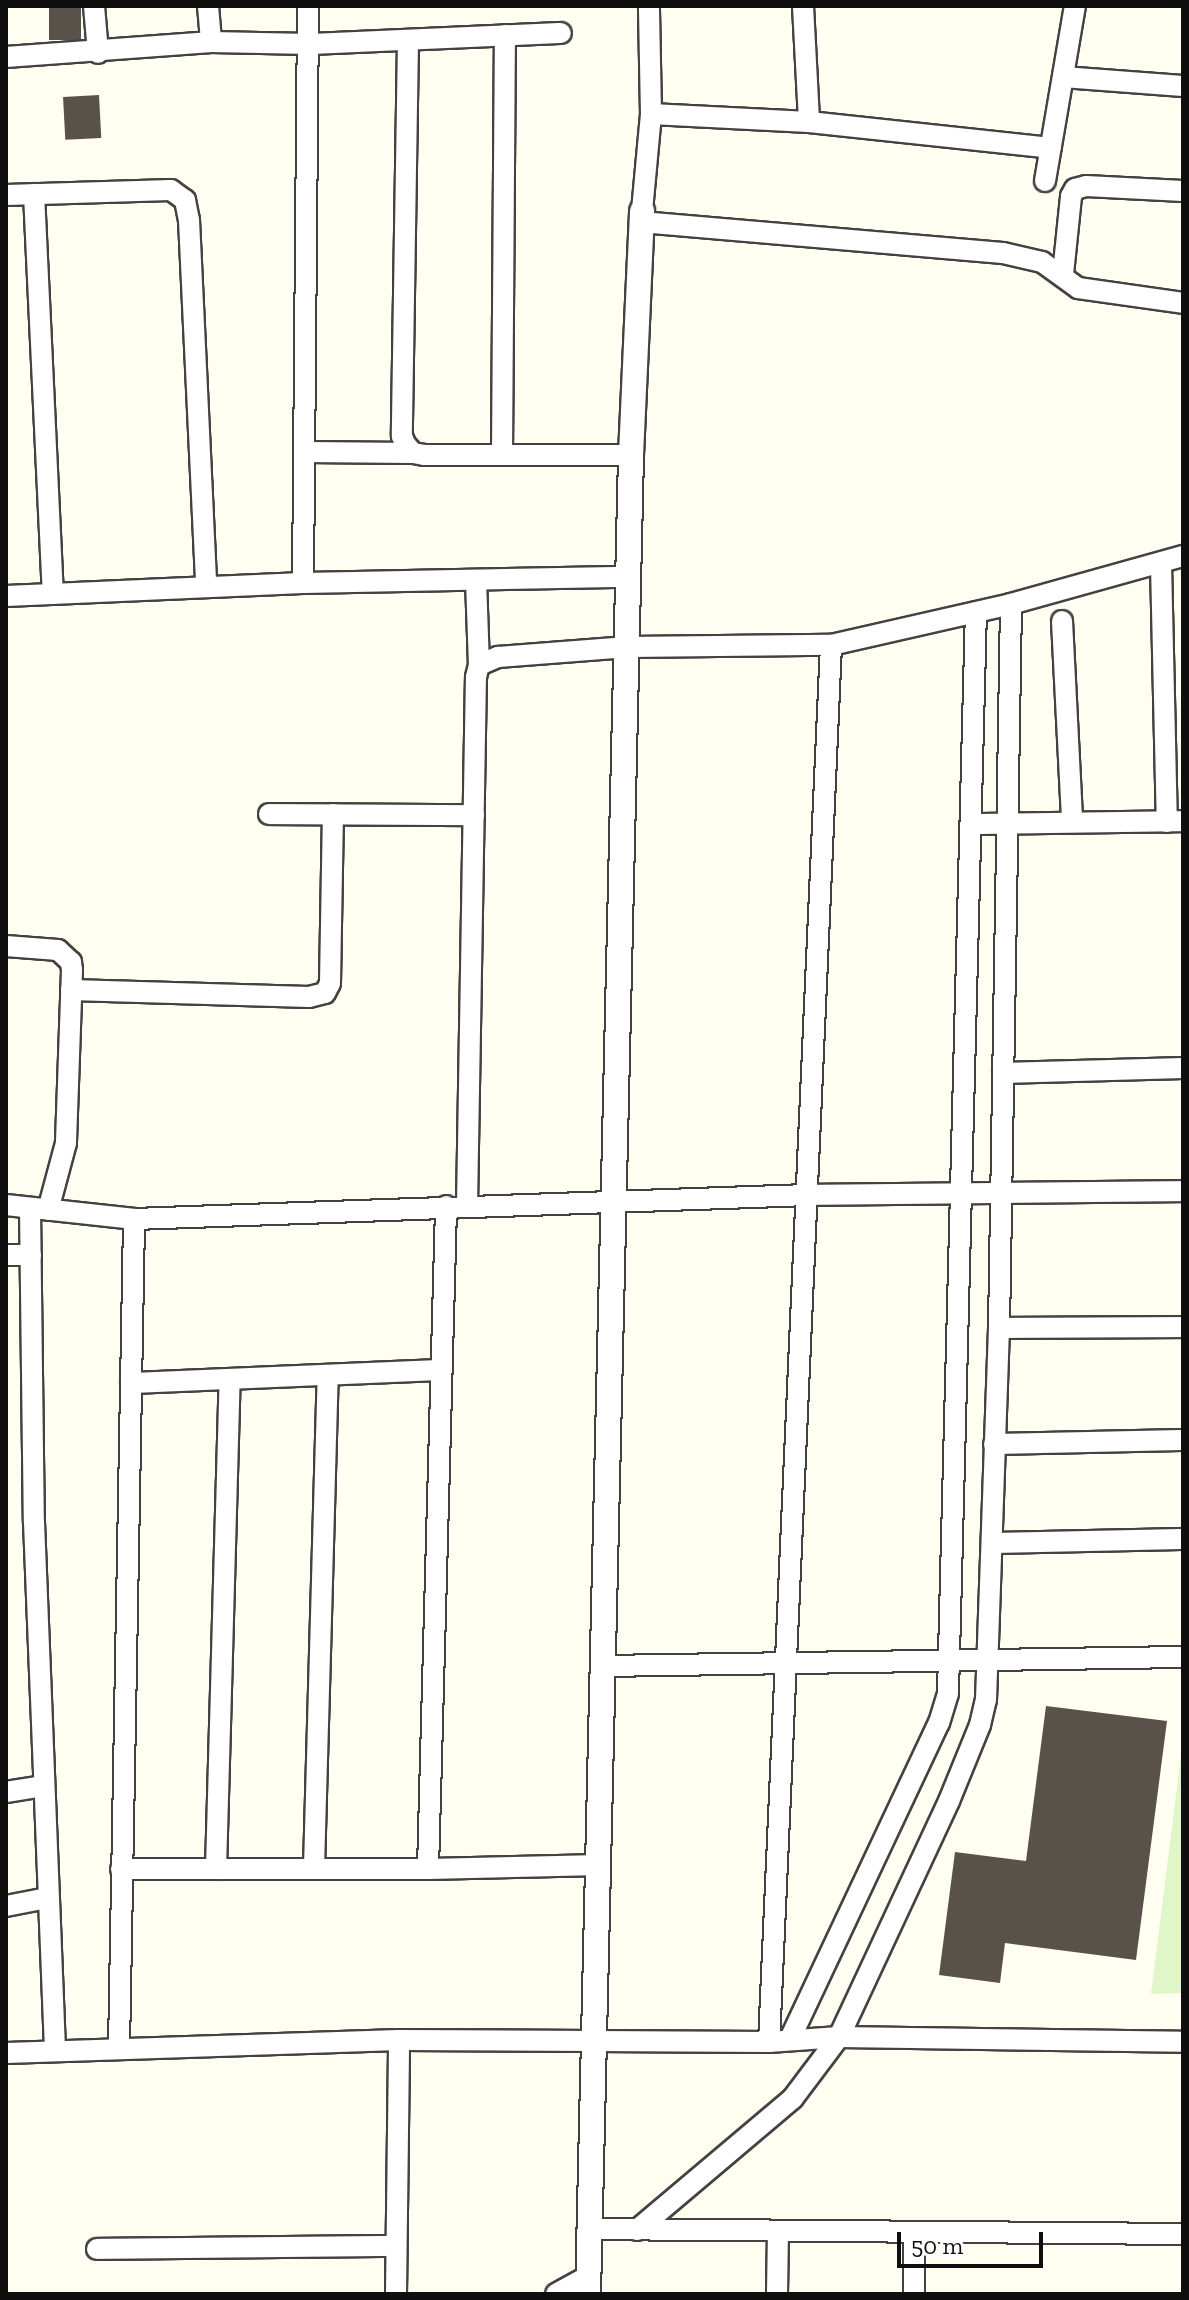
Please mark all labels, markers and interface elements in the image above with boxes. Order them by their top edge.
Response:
scale bar [901,2216,1047,2266]
text: 50 m [911,2231,963,2260]

